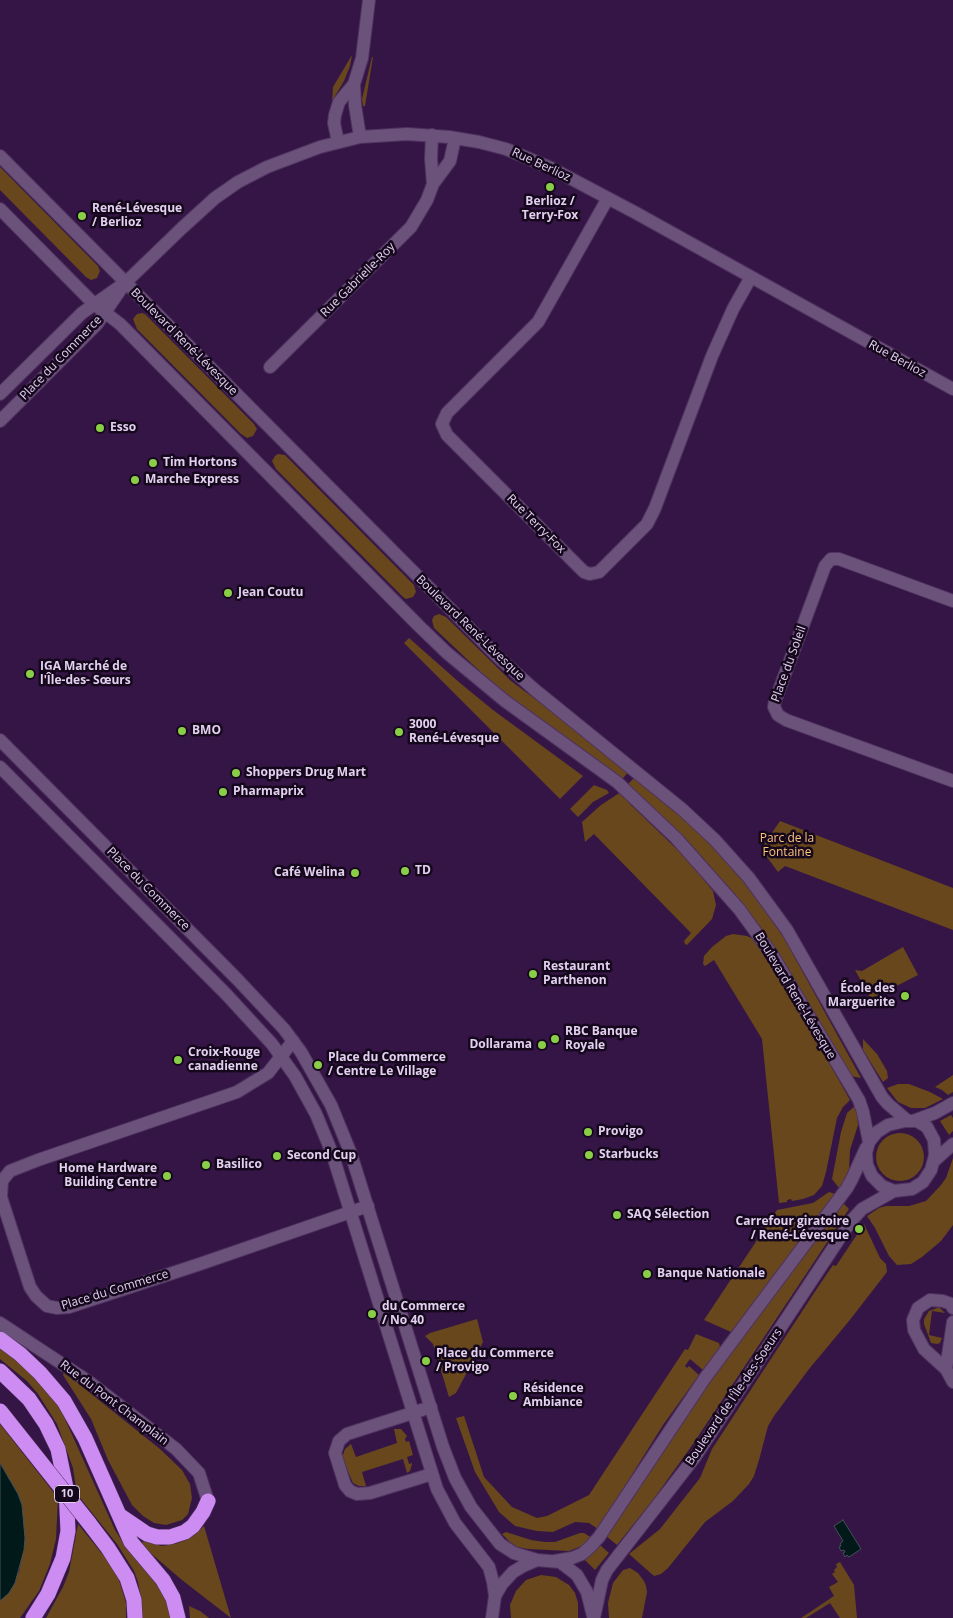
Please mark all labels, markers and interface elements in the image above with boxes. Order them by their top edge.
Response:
street label: Rue Berlioz [509,145,573,185]
marker: Berlioz / Terry-Fox [544,181,556,193]
place label: Berlioz / Terry-Fox [522,195,578,223]
place label: René-Lévesque / Berlioz [92,202,182,230]
marker: René-Lévesque / Berlioz [76,210,88,222]
street label: Rue Gabrielle-Roy [318,240,398,320]
street label: Boulevard René-Lévesque [128,286,240,398]
street label: Place du Commerce [17,313,105,403]
street label: Rue Berlioz [866,337,928,381]
place label: Esso [110,421,136,435]
marker: Esso [94,422,106,434]
place label: Tim Hortons [163,456,237,470]
marker: Tim Hortons [147,457,159,469]
place label: Marche Express [145,473,239,487]
marker: Marche Express [129,474,141,486]
street label: Rue Terry-Fox [504,492,568,556]
street label: Boulevard René-Lévesque [413,572,527,684]
place label: Jean Coutu [238,586,303,600]
marker: Jean Coutu [222,587,234,599]
street label: Place du Soleil [769,624,809,704]
place label: IGA Marché de l'Île-des- Sœurs [40,660,131,688]
marker: IGA Marché de l'Île-des- Sœurs [24,668,36,680]
place label: 3000 René-Lévesque [409,718,499,746]
place label: BMO [192,724,221,738]
marker: BMO [176,725,188,737]
marker: 3000 René-Lévesque [393,726,405,738]
place label: Shoppers Drug Mart [246,766,366,780]
marker: Shoppers Drug Mart [230,767,242,779]
place label: Pharmaprix [233,785,304,799]
marker: Pharmaprix [217,786,229,798]
park label: Parc de la Fontaine [760,832,814,860]
street label: Place du Commerce [104,845,192,933]
place label: TD [415,864,431,878]
marker: TD [399,865,411,877]
place label: Café Welina [274,866,345,880]
marker: Café Welina [349,867,361,879]
street label: Boulevard René-Lévesque [751,930,839,1062]
place label: Restaurant Parthenon [543,960,610,988]
marker: Restaurant Parthenon [527,968,539,980]
place label: École des Marguerite [828,982,895,1010]
marker: École des Marguerite [899,990,911,1002]
place label: RBC Banque Royale [565,1025,638,1053]
marker: RBC Banque Royale [549,1033,561,1045]
place label: Dollarama [469,1038,532,1052]
marker: Dollarama [536,1039,548,1051]
place label: Croix-Rouge canadienne [188,1046,260,1074]
place label: Place du Commerce / Centre Le Village [328,1051,446,1079]
marker: Croix-Rouge canadienne [172,1054,184,1066]
marker: Place du Commerce / Centre Le Village [312,1059,324,1071]
place label: Provigo [598,1125,643,1139]
marker: Provigo [582,1126,594,1138]
place label: Starbucks [599,1148,659,1162]
place label: Second Cup [287,1149,356,1163]
marker: Starbucks [583,1149,595,1161]
marker: Second Cup [271,1150,283,1162]
place label: Basilico [216,1158,262,1172]
marker: Basilico [200,1159,212,1171]
place label: Home Hardware Building Centre [59,1162,157,1190]
marker: Home Hardware Building Centre [161,1170,173,1182]
place label: SAQ Sélection [627,1208,709,1222]
marker: SAQ Sélection [611,1209,623,1221]
place label: Carrefour giratoire / René-Lévesque [736,1215,849,1243]
marker: Carrefour giratoire / René-Lévesque [853,1223,865,1235]
street label: Place du Commerce [60,1267,170,1313]
place label: Banque Nationale [657,1267,765,1281]
marker: Banque Nationale [641,1268,653,1280]
place label: du Commerce / No 40 [382,1300,465,1328]
marker: du Commerce / No 40 [366,1308,378,1320]
street label: Boulevard de l'Île-des-Soeurs [683,1326,785,1468]
place label: Place du Commerce / Provigo [436,1347,554,1375]
marker: Place du Commerce / Provigo [420,1355,432,1367]
street label: Rue du Pont Champlain [57,1358,171,1448]
place label: Résidence Ambiance [523,1382,583,1410]
marker: Résidence Ambiance [507,1390,519,1402]
road number: 10 [54,1486,80,1502]

